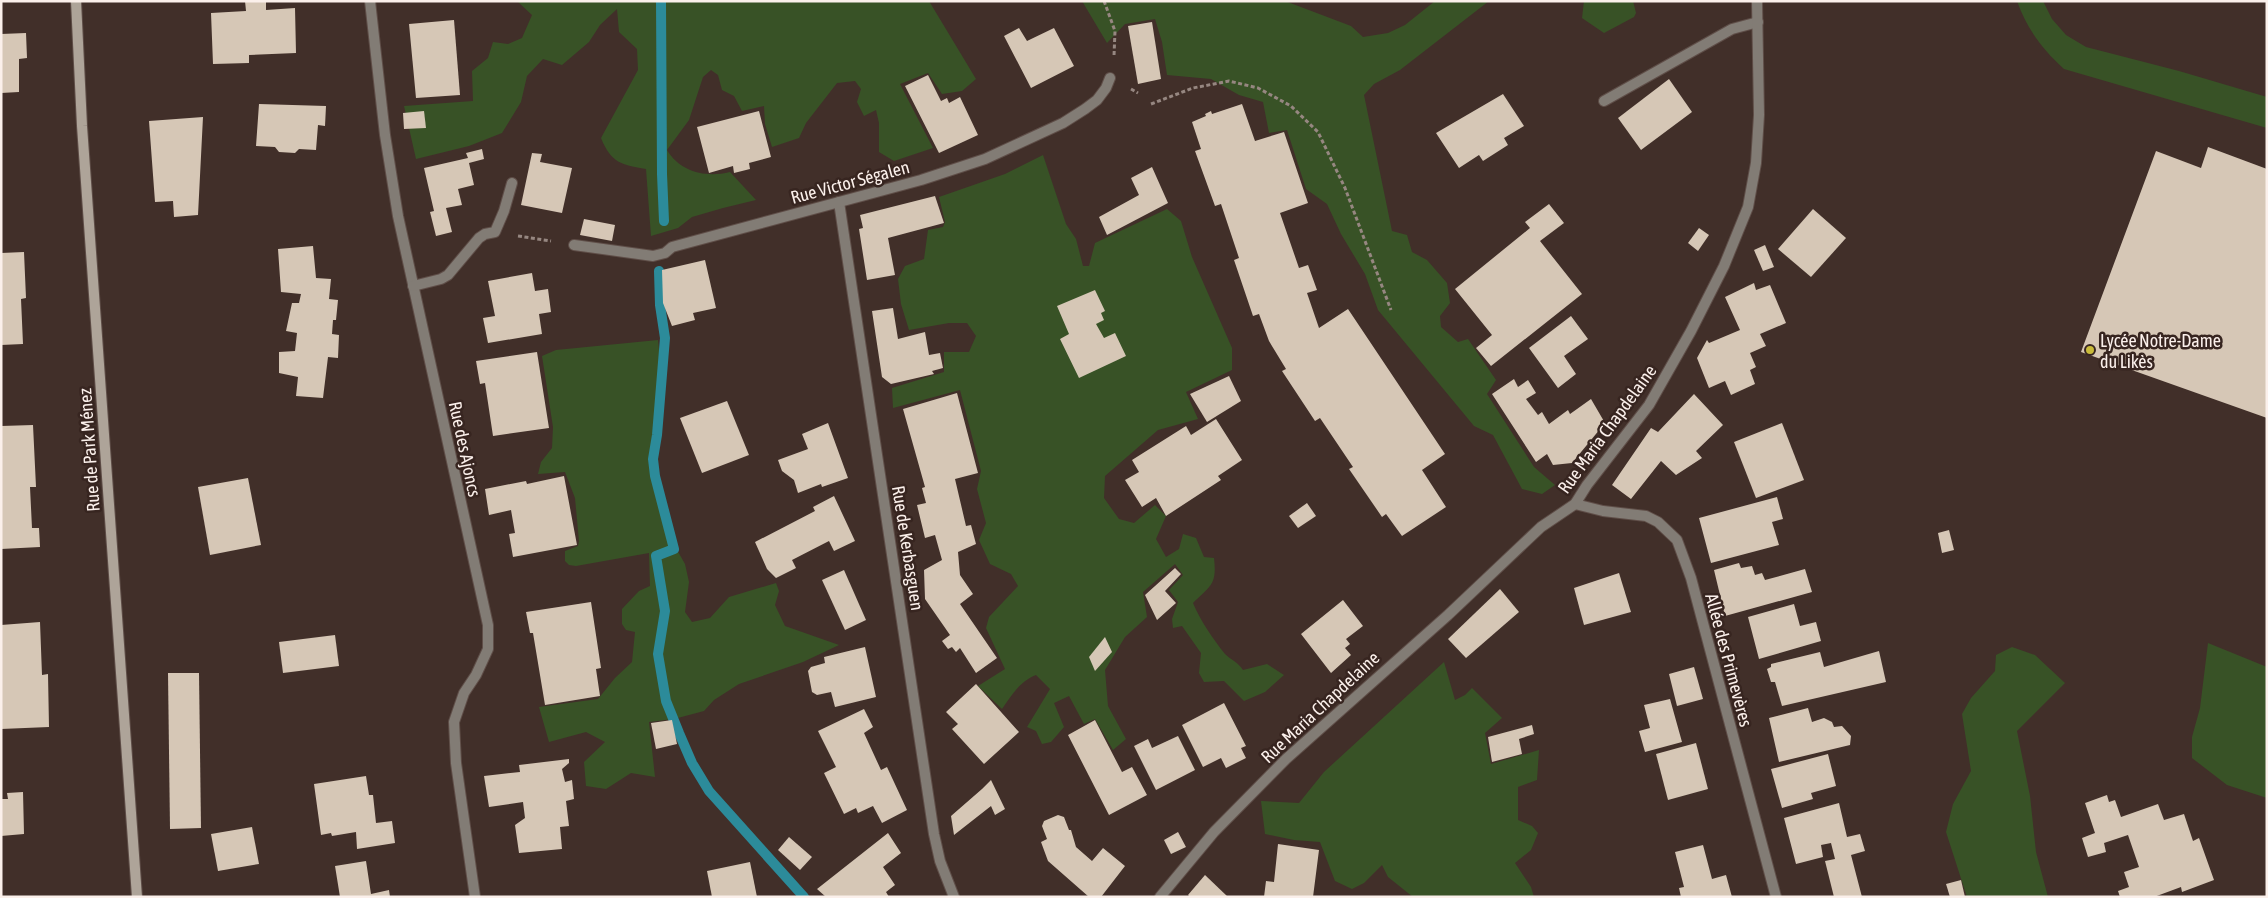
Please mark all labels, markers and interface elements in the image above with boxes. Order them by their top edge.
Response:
street label: Rue Victor Ségalen [788,156,912,208]
place label: Lycée Notre-Dame du Likès [2100,330,2221,372]
marker: Lycée Notre-Dame du Likès [2084,344,2096,356]
street label: Rue Maria Chapdelaine [1553,361,1661,497]
street label: Rue de Park Ménez [74,387,104,512]
street label: Rue des Ajoncs [445,399,485,499]
street label: Rue de Kerbasguen [888,484,928,612]
street label: Allée des Primevères [1701,591,1757,729]
street label: Rue Maria Chapdelaine [1257,647,1383,767]

